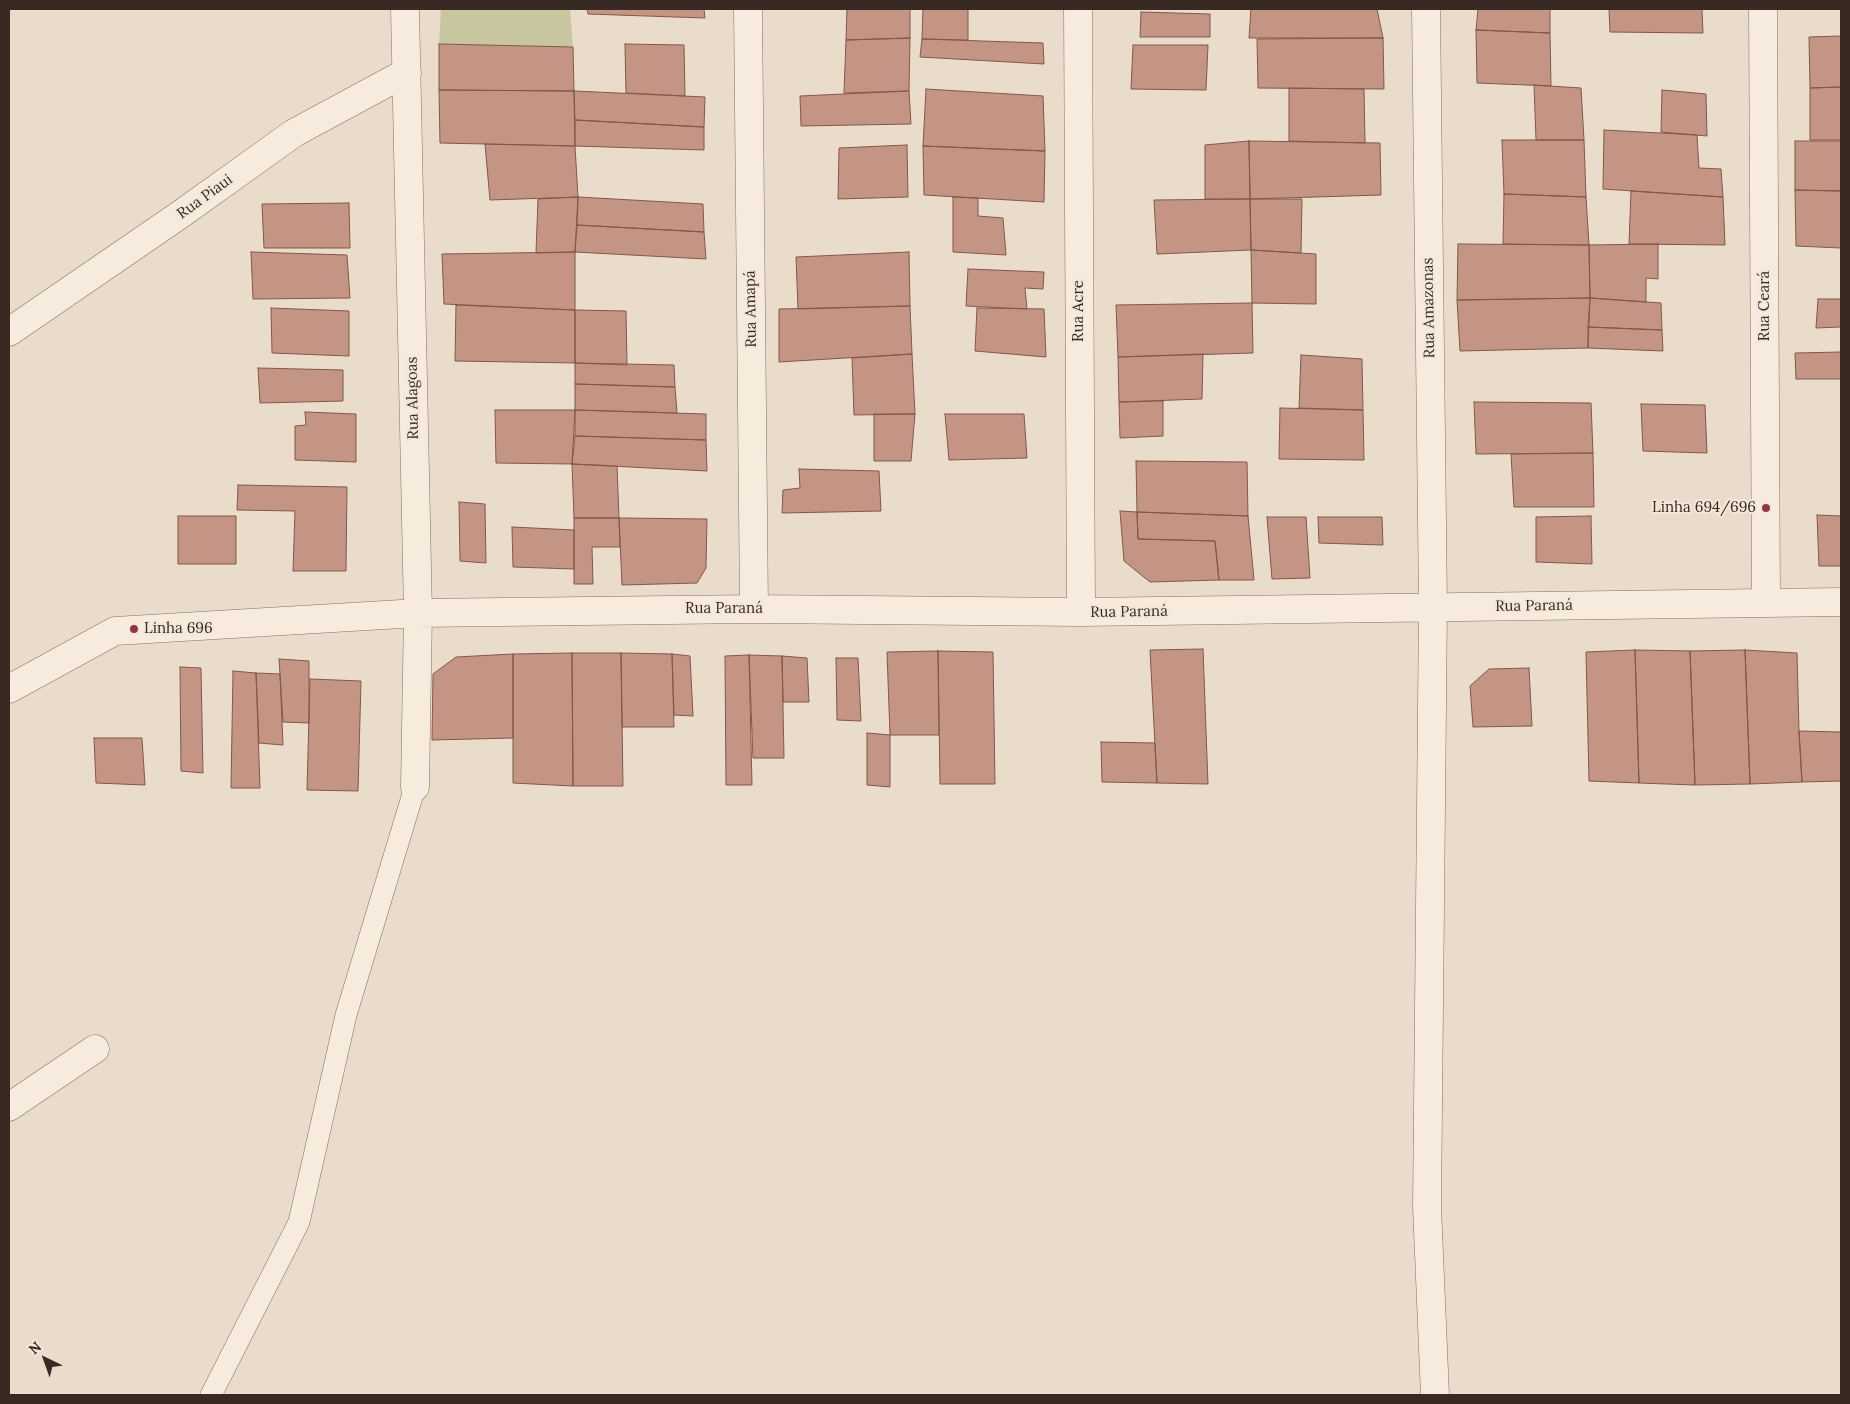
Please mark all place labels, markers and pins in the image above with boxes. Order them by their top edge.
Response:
place label: Linha 694/696 [1652,499,1756,517]
marker: Linha 694/696 [1760,502,1772,514]
place label: Linha 696 [144,620,213,638]
marker: Linha 696 [128,623,140,635]

